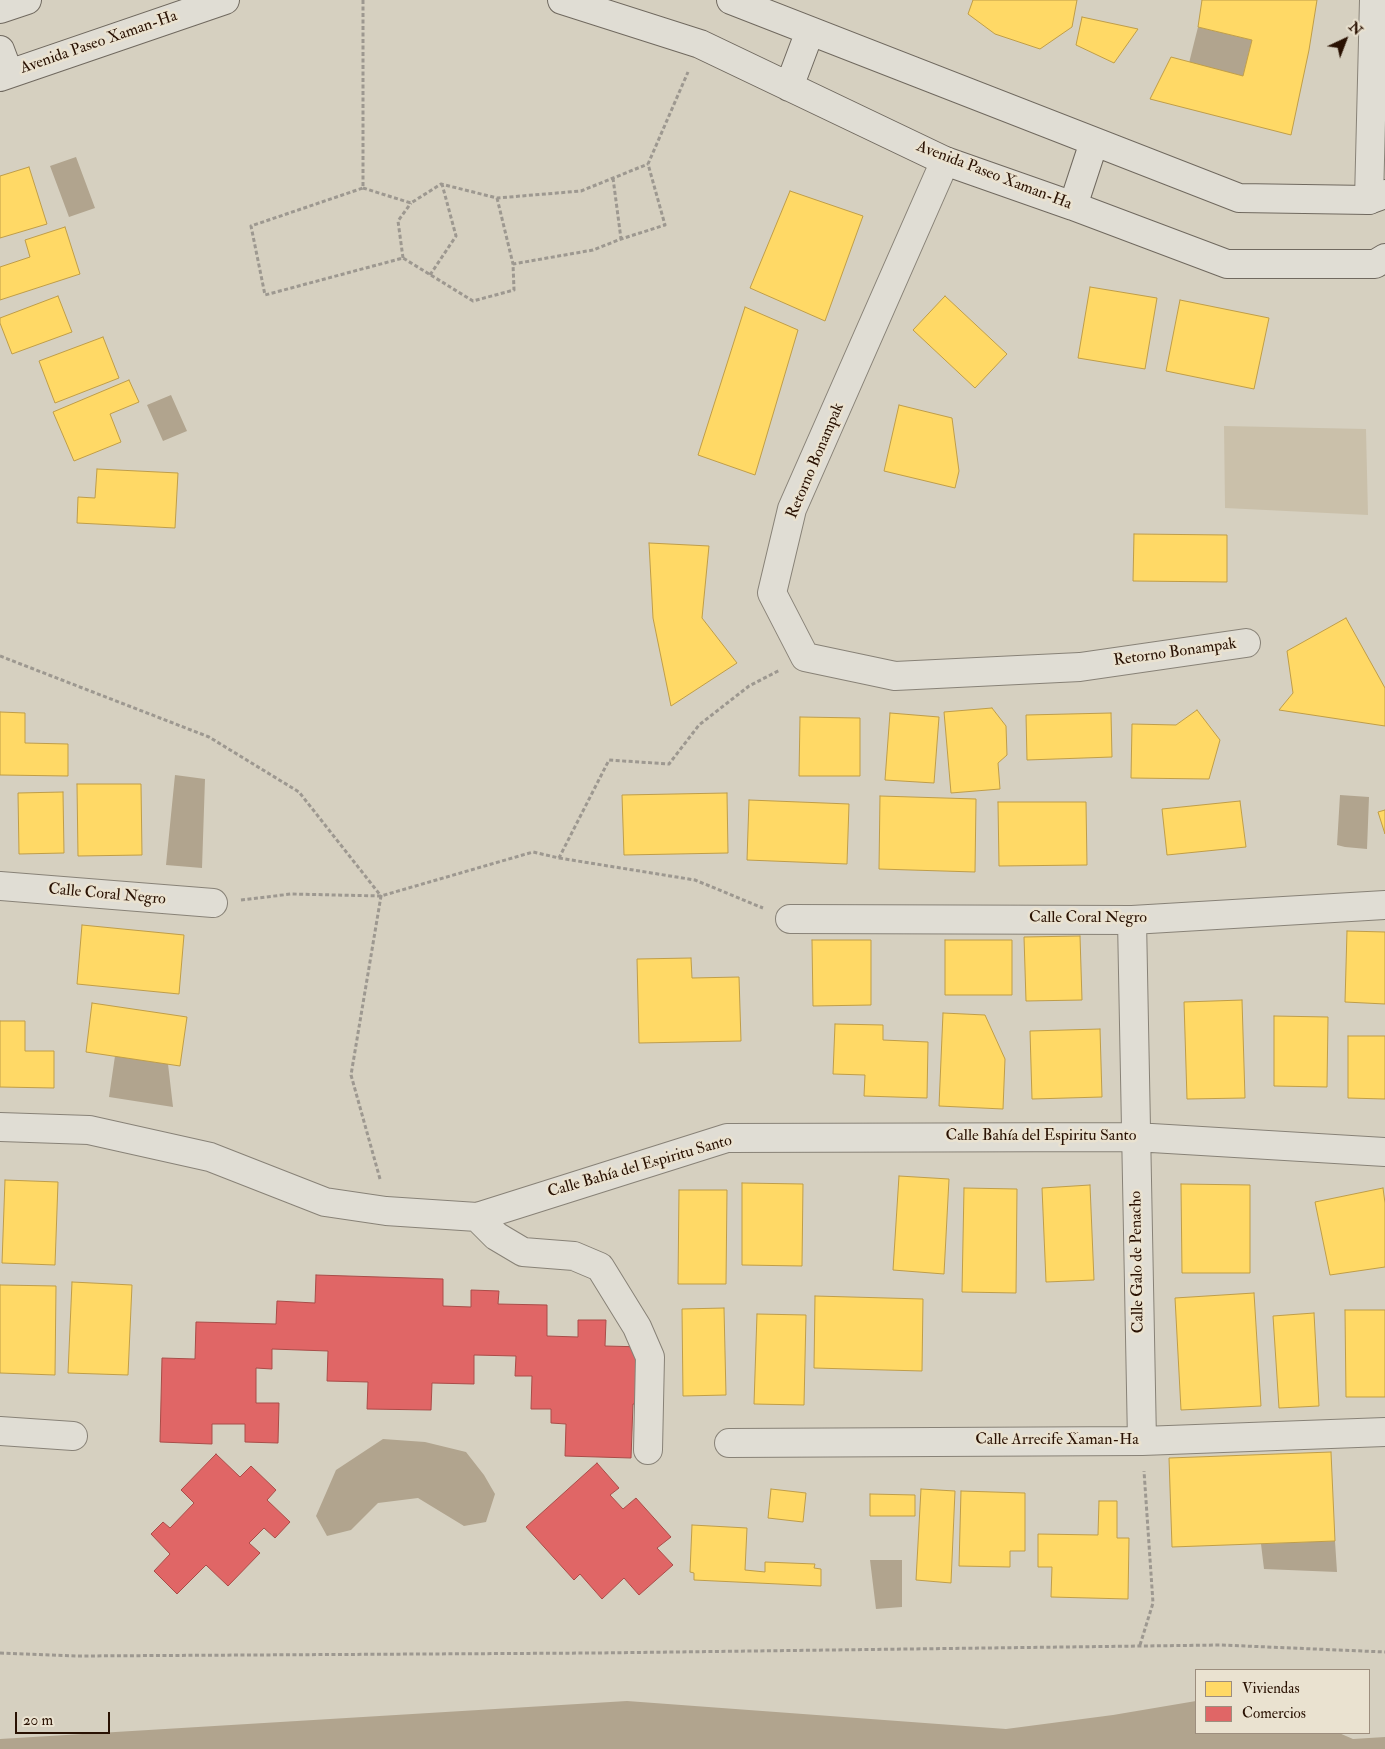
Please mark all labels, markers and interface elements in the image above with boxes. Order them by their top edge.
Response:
street label: Avenida Paseo Xaman-Ha [18,7,180,79]
north arrow [1320,15,1370,65]
text: N [1345,18,1366,39]
street label: Avenida Paseo Xaman-Ha [914,137,1074,215]
street label: Retorno Bonampak [783,400,849,522]
street label: Retorno Bonampak [1112,635,1238,671]
street label: Calle Coral Negro [47,880,167,910]
street label: Calle Coral Negro [1029,909,1147,929]
street label: Calle Bahía del Espiritu Santo [946,1127,1136,1147]
street label: Calle Bahía del Espiritu Santo [546,1131,734,1203]
street label: Calle Galo de Penacho [1127,1191,1149,1333]
street label: Calle Arrecife Xaman-Ha [975,1431,1139,1451]
legend [1195,1669,1370,1734]
text: Viviendas [1242,1679,1300,1698]
scale bar [18,1702,112,1734]
text: Comercios [1242,1704,1306,1723]
text: 20 m [23,1711,53,1730]

